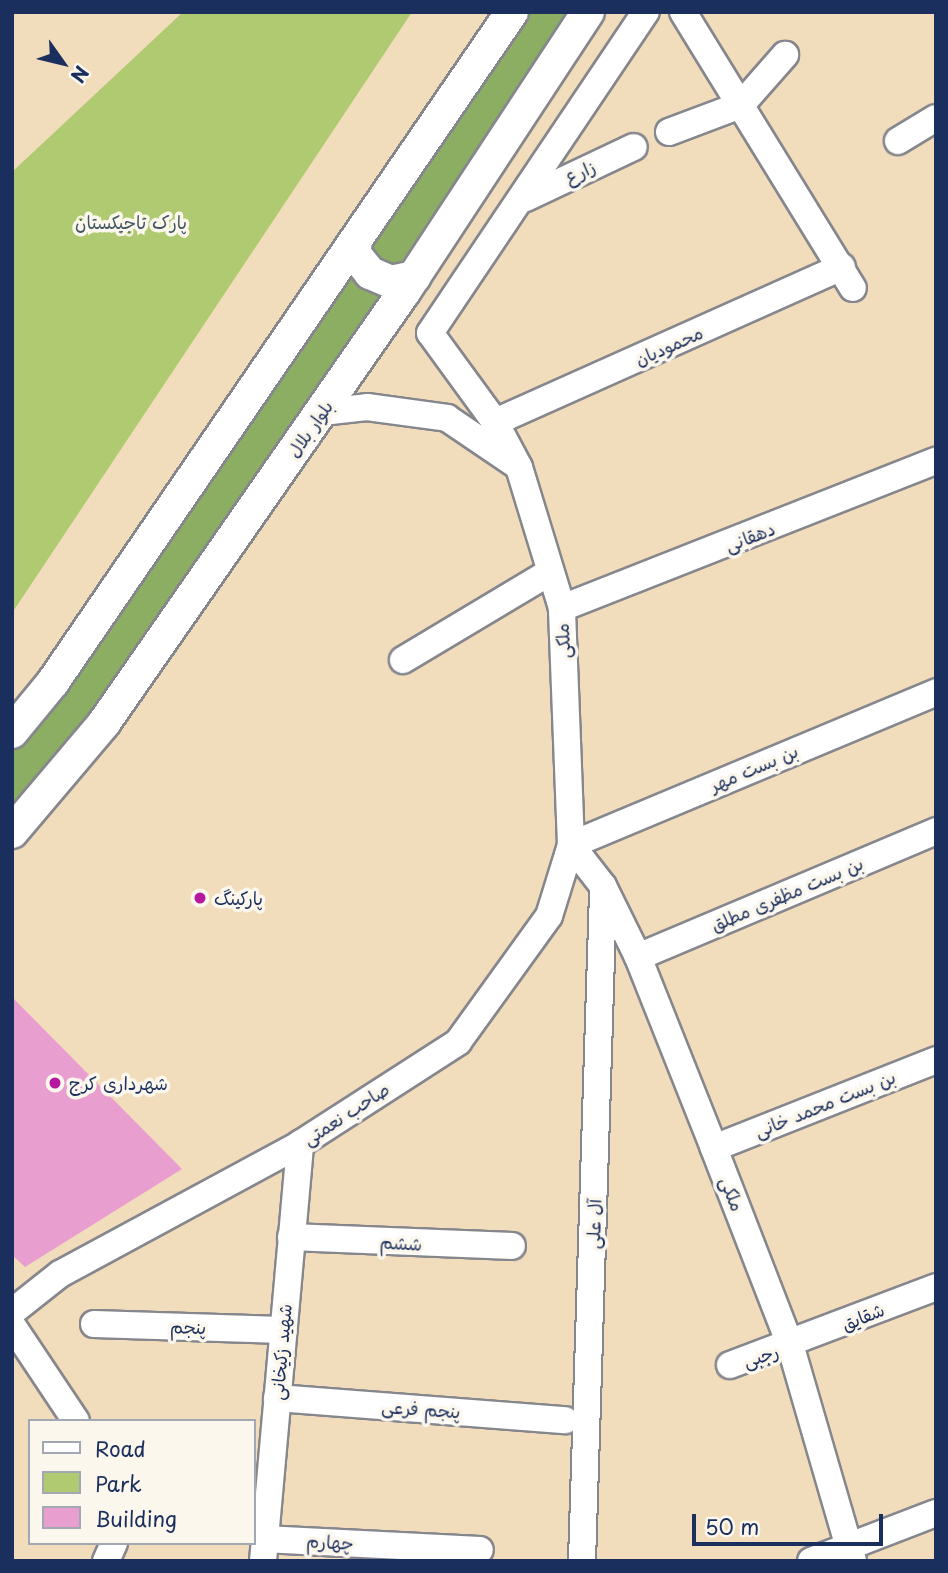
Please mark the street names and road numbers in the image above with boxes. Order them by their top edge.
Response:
street label: زارع [561,156,599,188]
street label: محمودیان [632,321,706,371]
street label: بلوار بلال [283,396,337,462]
street label: دهقانی [722,518,778,556]
street label: ملکی [551,623,575,659]
street label: بن بست مهر [707,740,801,796]
street label: بن بست مظفری مطلق [708,852,866,936]
street label: بن بست محمد خانی [751,1066,899,1142]
street label: صاحب نعمتی [299,1078,393,1150]
street label: ملکی [716,1174,748,1214]
street label: آل علی [582,1198,606,1250]
street label: ششم [379,1231,423,1255]
street label: شقایق [838,1299,888,1335]
street label: شهید زکیخانی [266,1303,296,1401]
street label: پنجم [170,1316,206,1338]
street label: رجبی [741,1340,781,1372]
street label: پنجم فرعی [381,1395,461,1423]
street label: چهارم [306,1530,354,1554]

